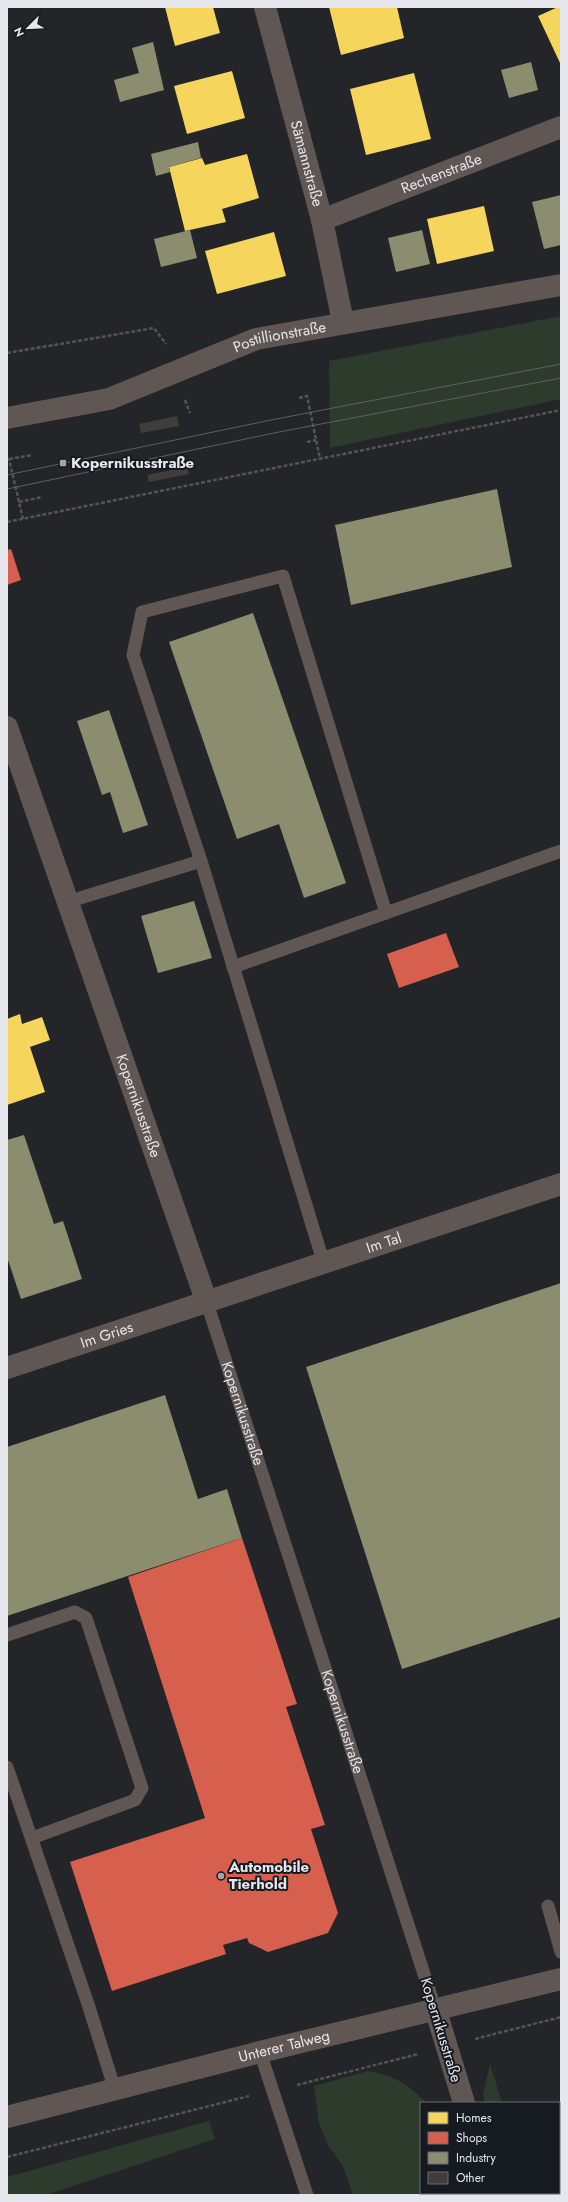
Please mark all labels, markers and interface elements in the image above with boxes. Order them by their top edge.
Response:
north arrow [8,8,48,48]
text: N [10,25,28,39]
street label: Sämannstraße [285,118,329,209]
street label: Rechenstraße [398,148,485,199]
street label: Postillionstraße [230,316,328,358]
place label: Kopernikusstraße [71,452,195,474]
marker: Kopernikusstraße [58,458,68,468]
street label: Kopernikusstraße [110,1051,167,1161]
street label: Im Tal [363,1227,404,1259]
street label: Im Gries [77,1316,136,1354]
street label: Kopernikusstraße [216,1359,270,1468]
street label: Kopernikusstraße [315,1667,370,1777]
place label: Automobile Tierhold [228,1856,310,1895]
marker: Automobile Tierhold [216,1871,226,1881]
street label: Kopernikusstraße [415,1975,467,2085]
street label: Unterer Talweg [236,2024,332,2068]
legend [420,2102,560,2194]
text: Homes [456,2109,492,2127]
text: Shops [456,2129,487,2147]
text: Industry [456,2149,497,2167]
text: Other [456,2169,486,2187]

